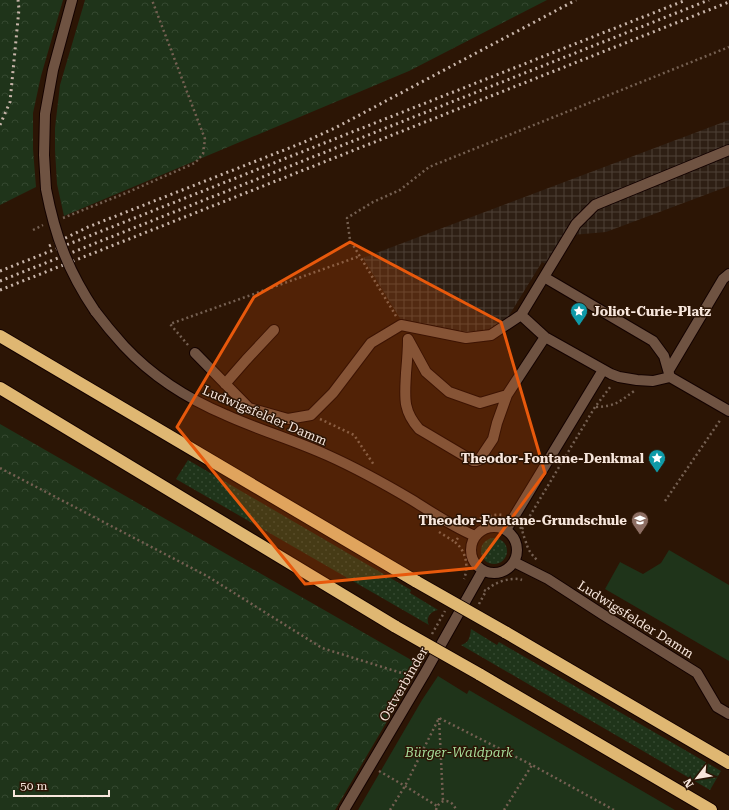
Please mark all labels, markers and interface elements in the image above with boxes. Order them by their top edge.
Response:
place icon: Joliot-Curie-Platz [569,301,589,326]
place label: Joliot-Curie-Platz [592,304,711,319]
street label: Ludwigsfelder Damm [200,382,329,449]
place icon: Theodor-Fontane-Denkmal [647,448,667,473]
place label: Theodor-Fontane-Denkmal [461,451,645,466]
school or university icon: Theodor-Fontane-Grundschule [630,510,650,535]
place label: Theodor-Fontane-Grundschule [418,513,627,528]
street label: Ludwigsfelder Damm [575,578,697,661]
street label: Ostverbinder [376,644,431,724]
park label: Bürger-Waldpark [404,745,514,760]
north arrow [677,758,717,798]
scale bar [14,772,109,798]
text: N [681,775,697,790]
text: 50 m [20,779,47,793]

